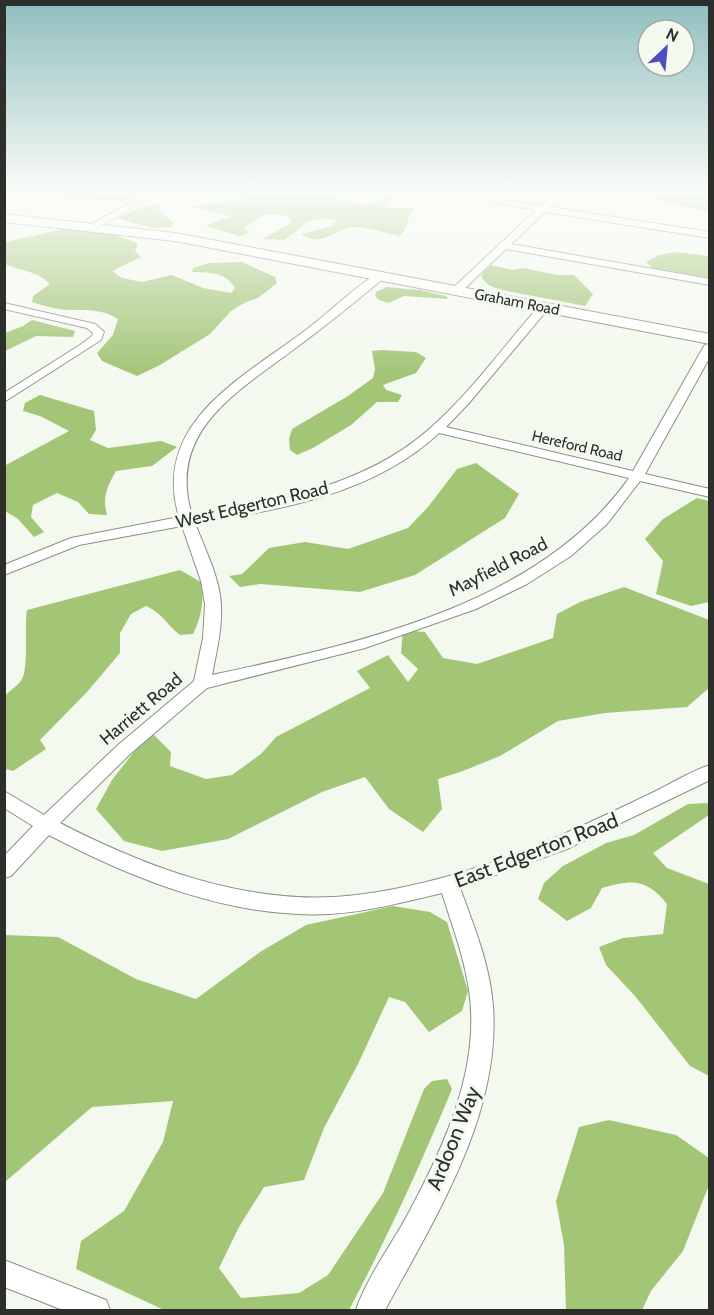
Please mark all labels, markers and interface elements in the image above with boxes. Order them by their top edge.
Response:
north arrow [636,18,696,78]
text: N [663,24,682,46]
street label: Graham Road [473,285,561,319]
street label: Hereford Road [530,427,624,465]
street label: West Edgerton Road [174,477,330,533]
street label: Mayfield Road [445,533,551,601]
street label: Harriett Road [95,668,187,750]
street label: East Edgerton Road [450,807,622,893]
street label: Ardoon Way [421,1082,485,1194]

